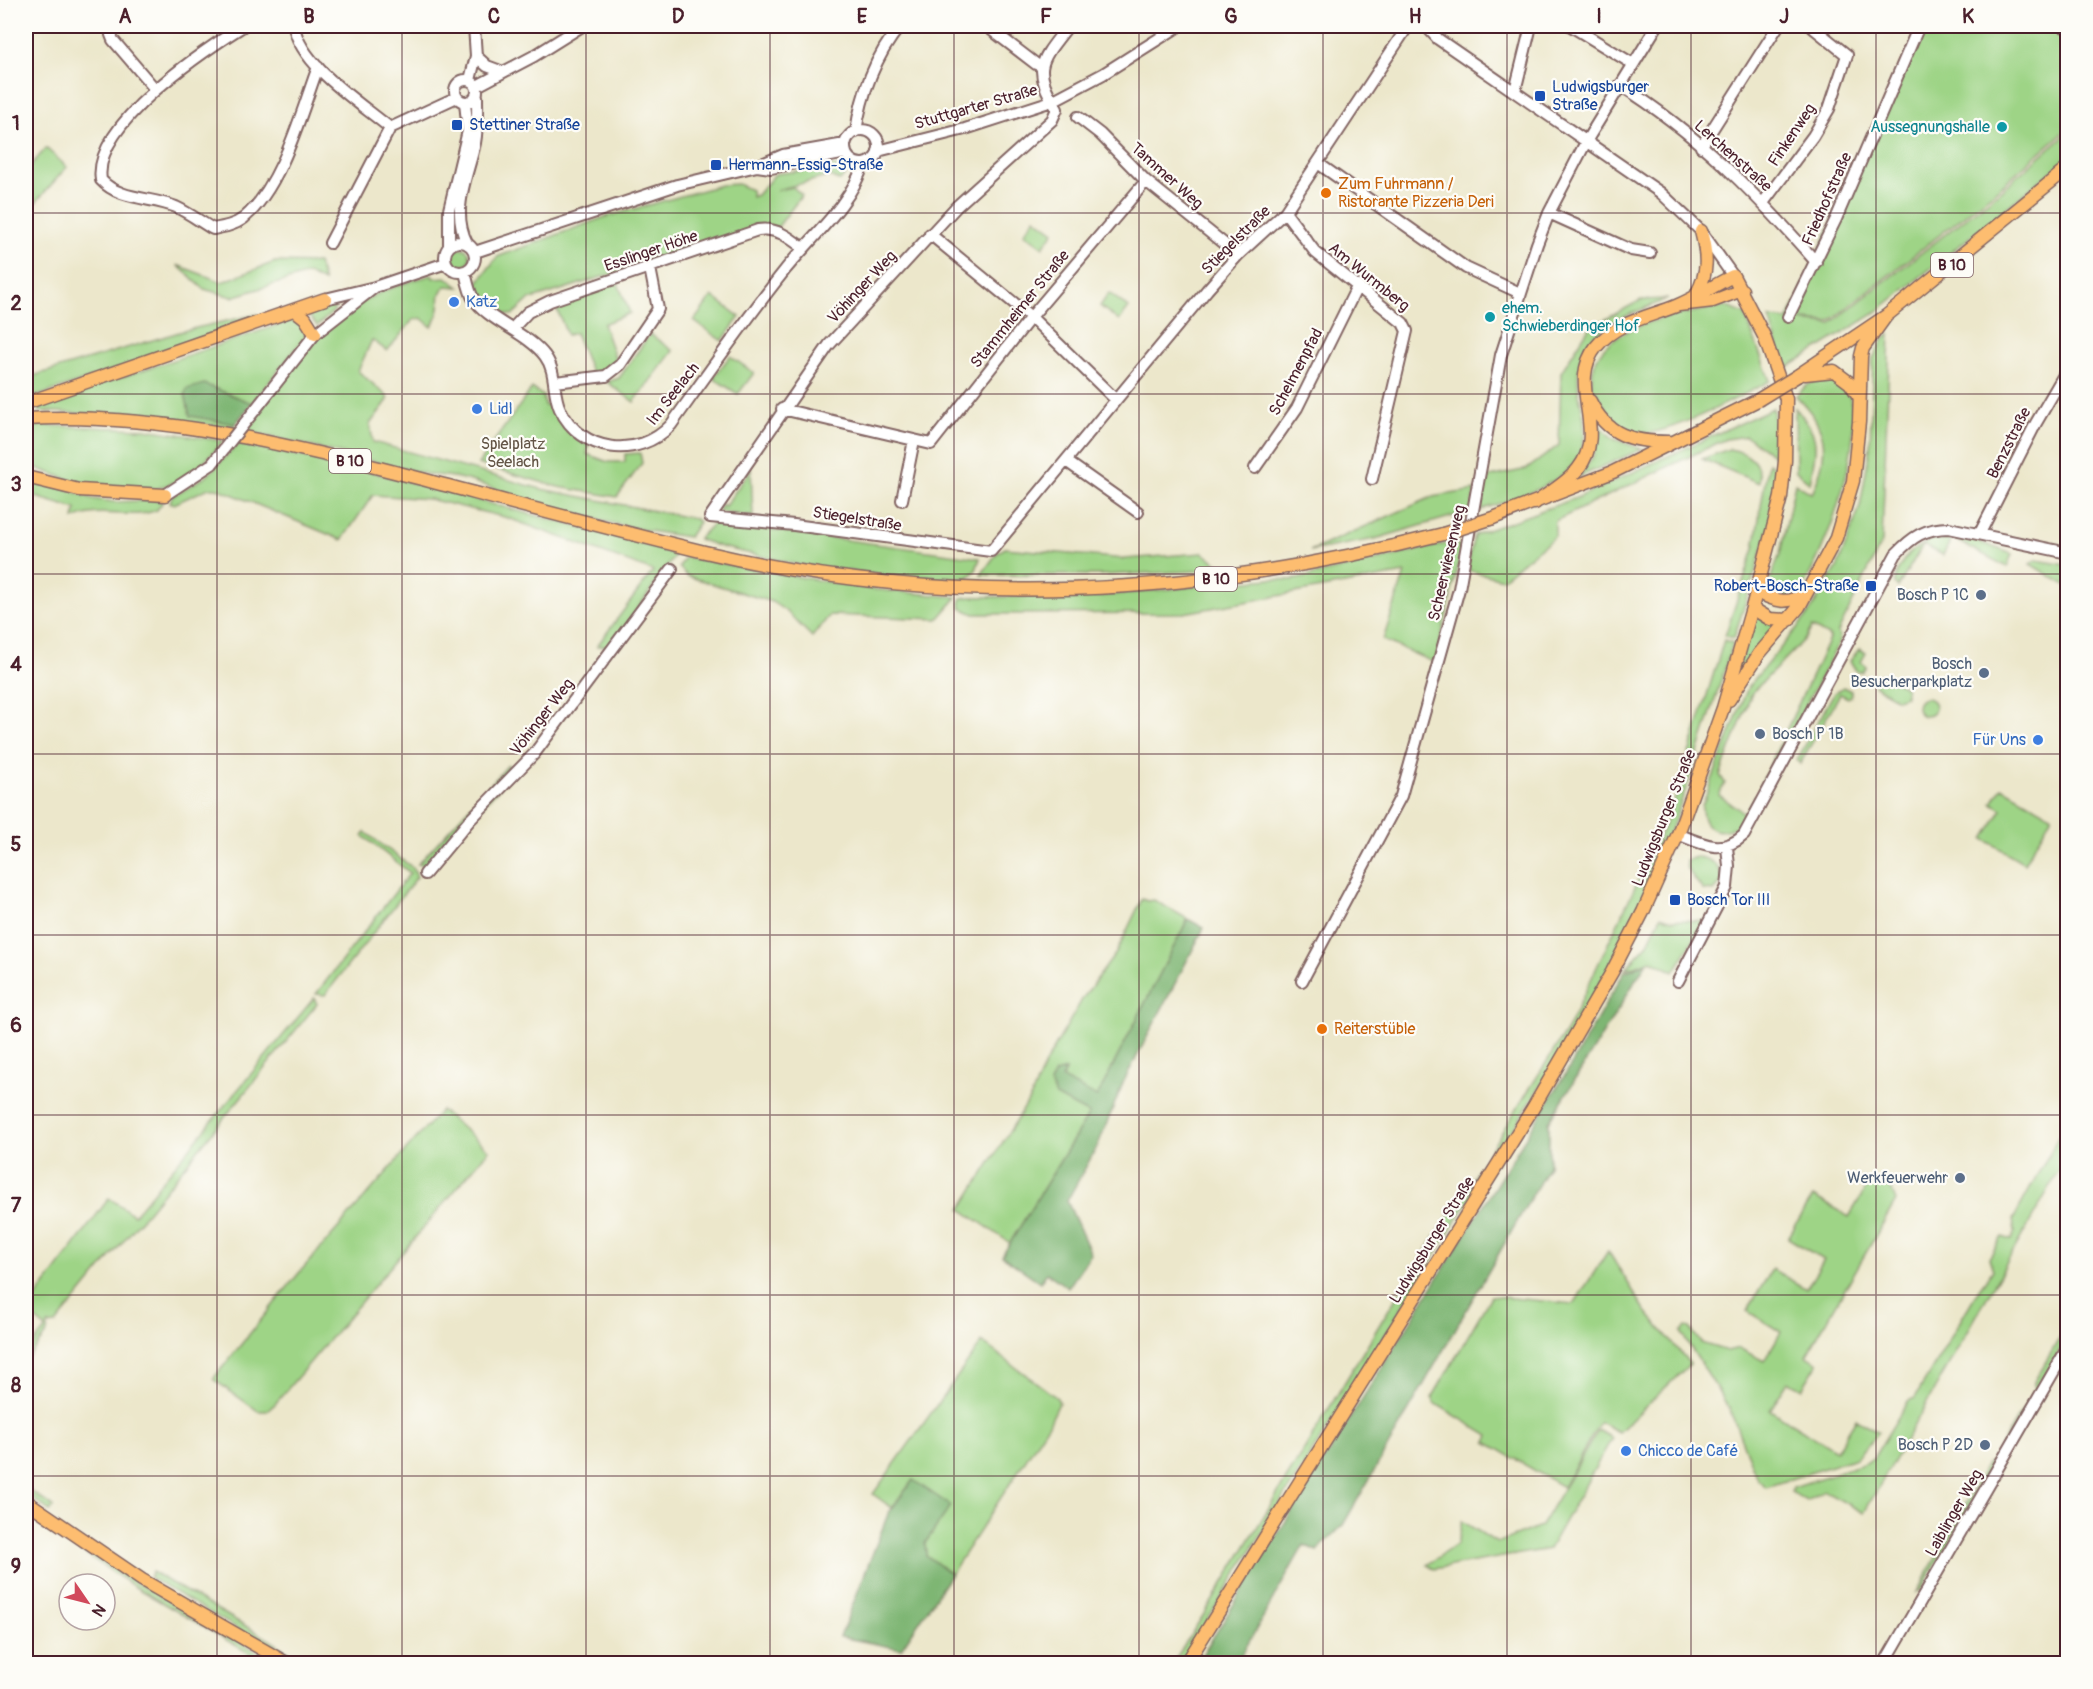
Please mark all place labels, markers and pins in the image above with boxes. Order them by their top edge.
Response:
place label: Ludwigsburger Straße [1552,77,1649,115]
marker: Ludwigsburger Straße [1533,89,1547,103]
place label: Stettiner Straße [469,115,580,135]
place label: Aussegnungshalle [1870,117,1990,137]
marker: Stettiner Straße [450,118,464,132]
marker: Aussegnungshalle [1995,120,2009,134]
place label: Hermann-Essig-Straße [728,155,883,175]
marker: Hermann-Essig-Straße [709,158,723,172]
place label: Zum Fuhrmann / Ristorante Pizzeria Deri [1338,174,1494,212]
marker: Zum Fuhrmann / Ristorante Pizzeria Deri [1319,186,1333,200]
place label: Katz [466,292,497,312]
marker: Katz [447,295,461,309]
place label: ehem. Schwieberdinger Hof [1502,298,1640,336]
marker: ehem. Schwieberdinger Hof [1483,310,1497,324]
place label: Lidl [489,399,513,419]
marker: Lidl [470,402,484,416]
place label: Robert-Bosch-Straße [1714,576,1859,596]
marker: Robert-Bosch-Straße [1864,579,1878,593]
place label: Bosch P 1C [1897,585,1969,605]
marker: Bosch P 1C [1974,588,1988,602]
place label: Bosch Besucherparkplatz [1850,654,1972,692]
marker: Bosch Besucherparkplatz [1977,666,1991,680]
place label: Bosch P 1B [1772,724,1844,744]
marker: Bosch P 1B [1753,727,1767,741]
place label: Für Uns [1972,730,2026,750]
marker: Für Uns [2031,733,2045,747]
place label: Bosch Tor III [1687,890,1770,910]
marker: Bosch Tor III [1668,893,1682,907]
place label: Reiterstüble [1334,1019,1416,1039]
marker: Reiterstüble [1315,1022,1329,1036]
place label: Werkfeuerwehr [1847,1168,1948,1188]
marker: Werkfeuerwehr [1953,1171,1967,1185]
place label: Bosch P 2D [1898,1435,1973,1455]
marker: Bosch P 2D [1978,1438,1992,1452]
place label: Chicco de Café [1638,1441,1738,1461]
marker: Chicco de Café [1619,1444,1633,1458]

